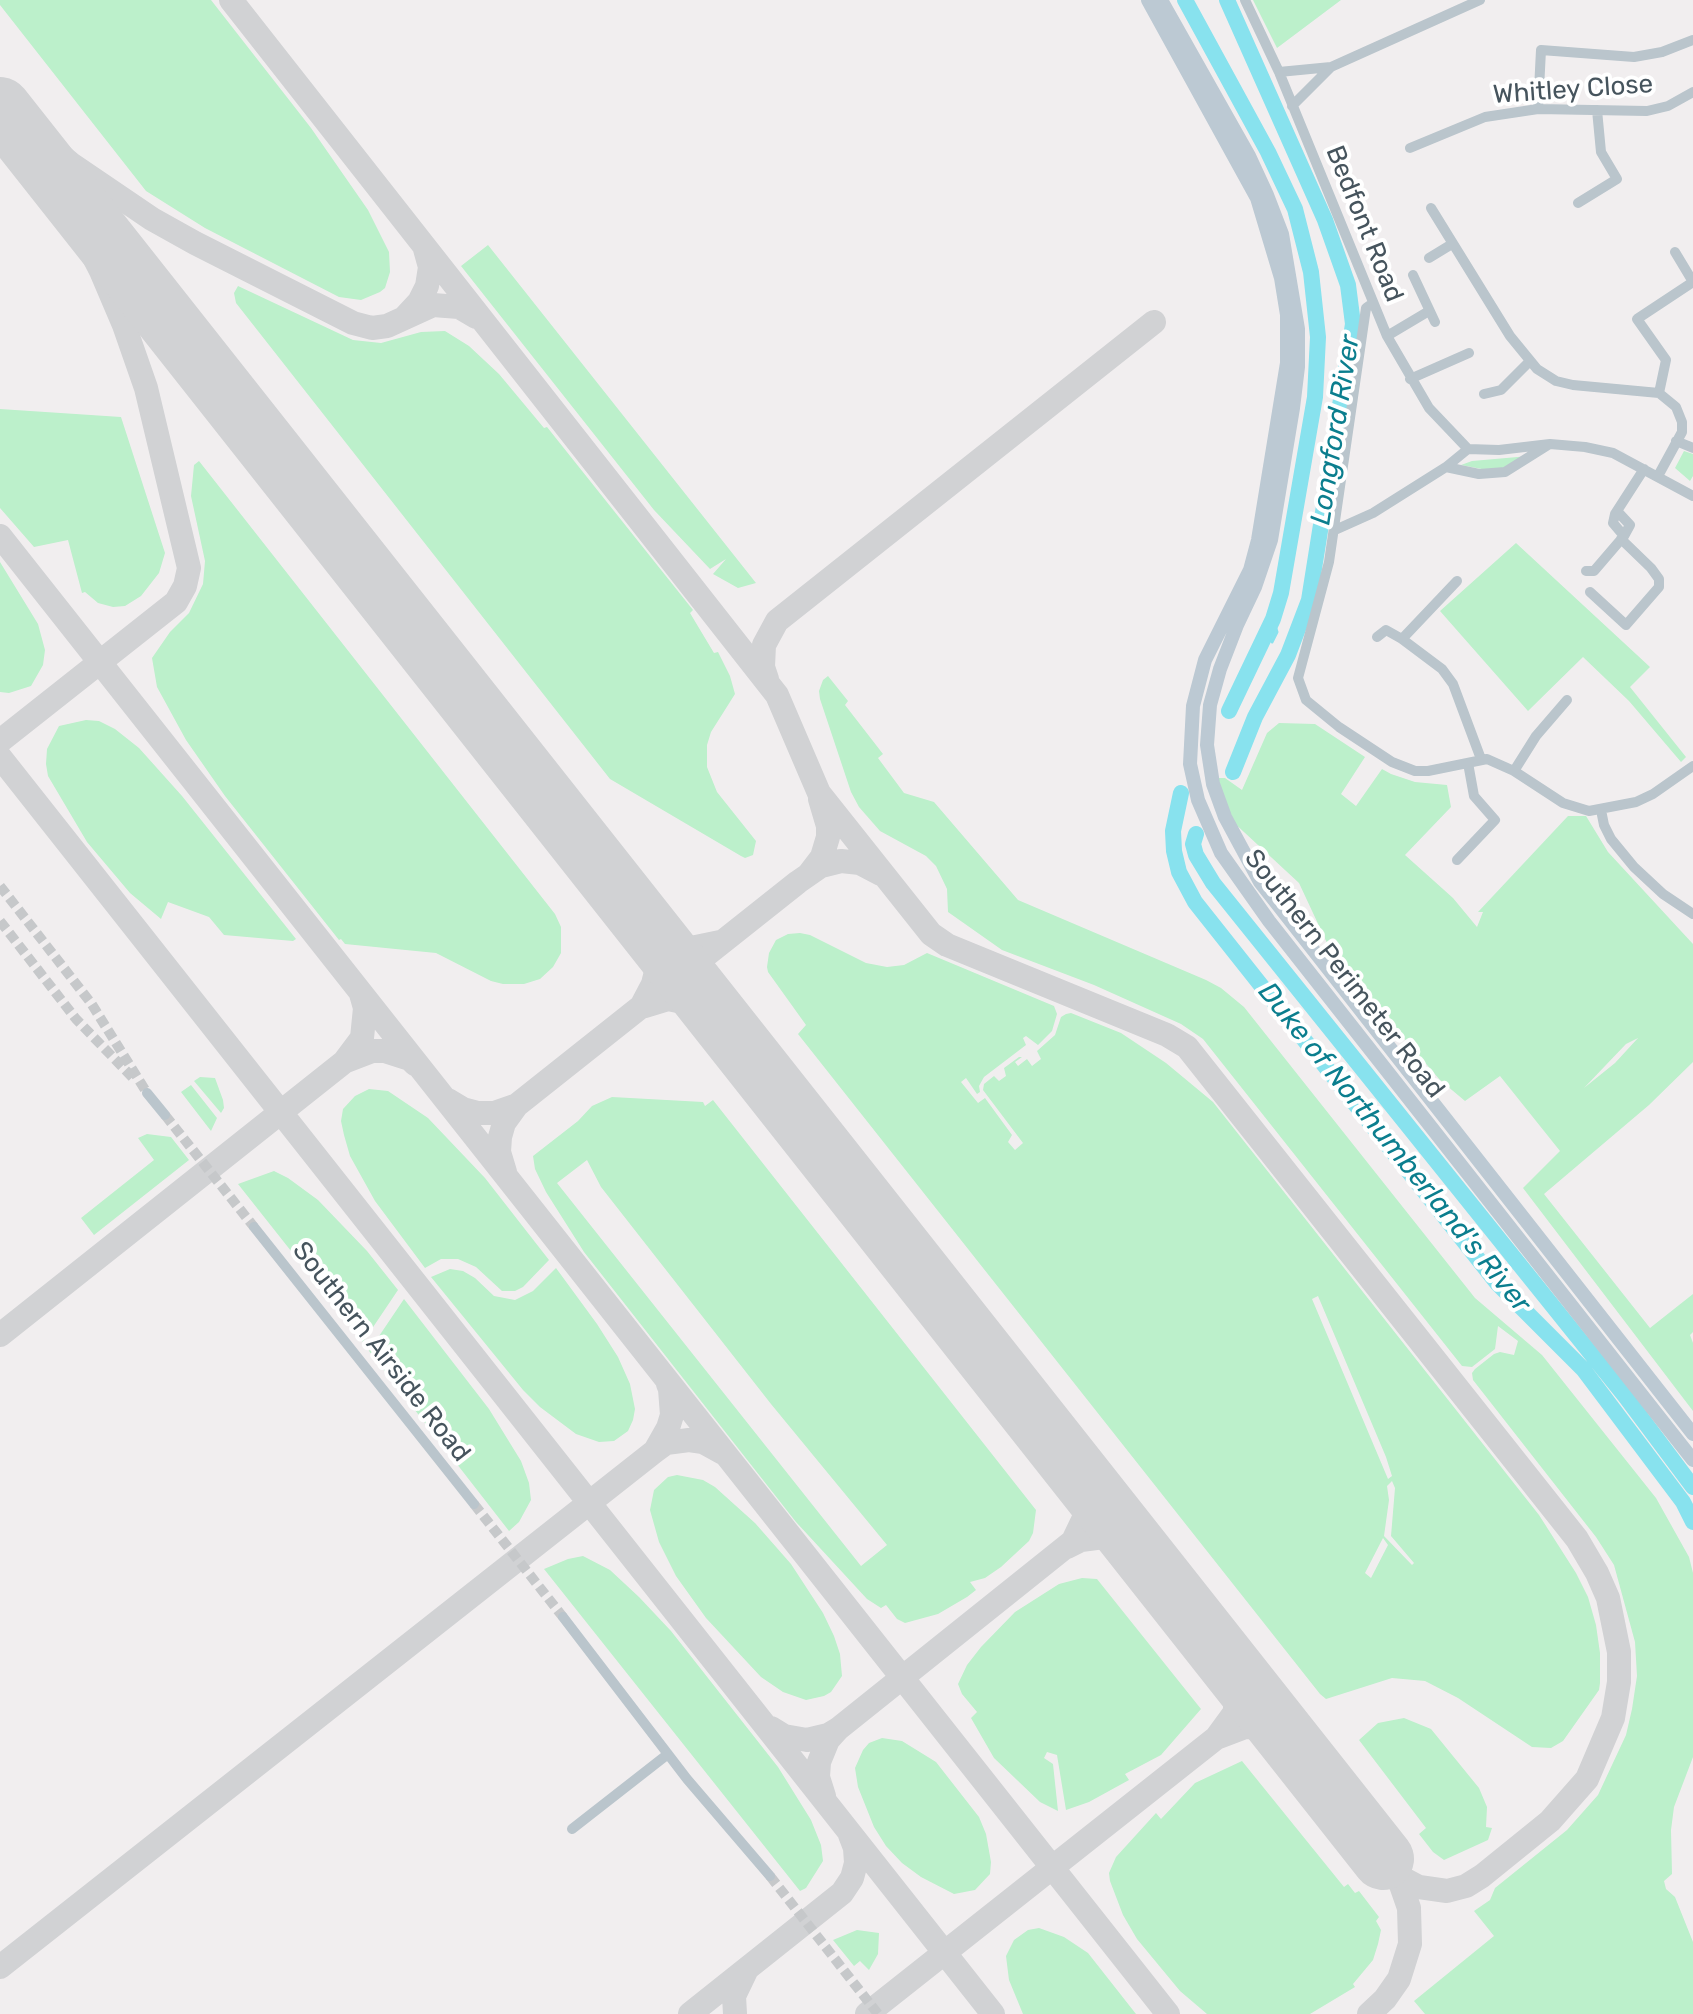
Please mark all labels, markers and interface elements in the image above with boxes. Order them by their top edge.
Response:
street label: Whitley Close [1492,69,1654,111]
street label: Bedfont Road [1318,141,1410,307]
water label: Longford River [1304,333,1368,527]
street label: Southern Perimeter Road [1237,844,1451,1104]
water label: Duke of Northumberland's River [1250,976,1538,1320]
street label: Southern Airside Road [285,1236,477,1468]

